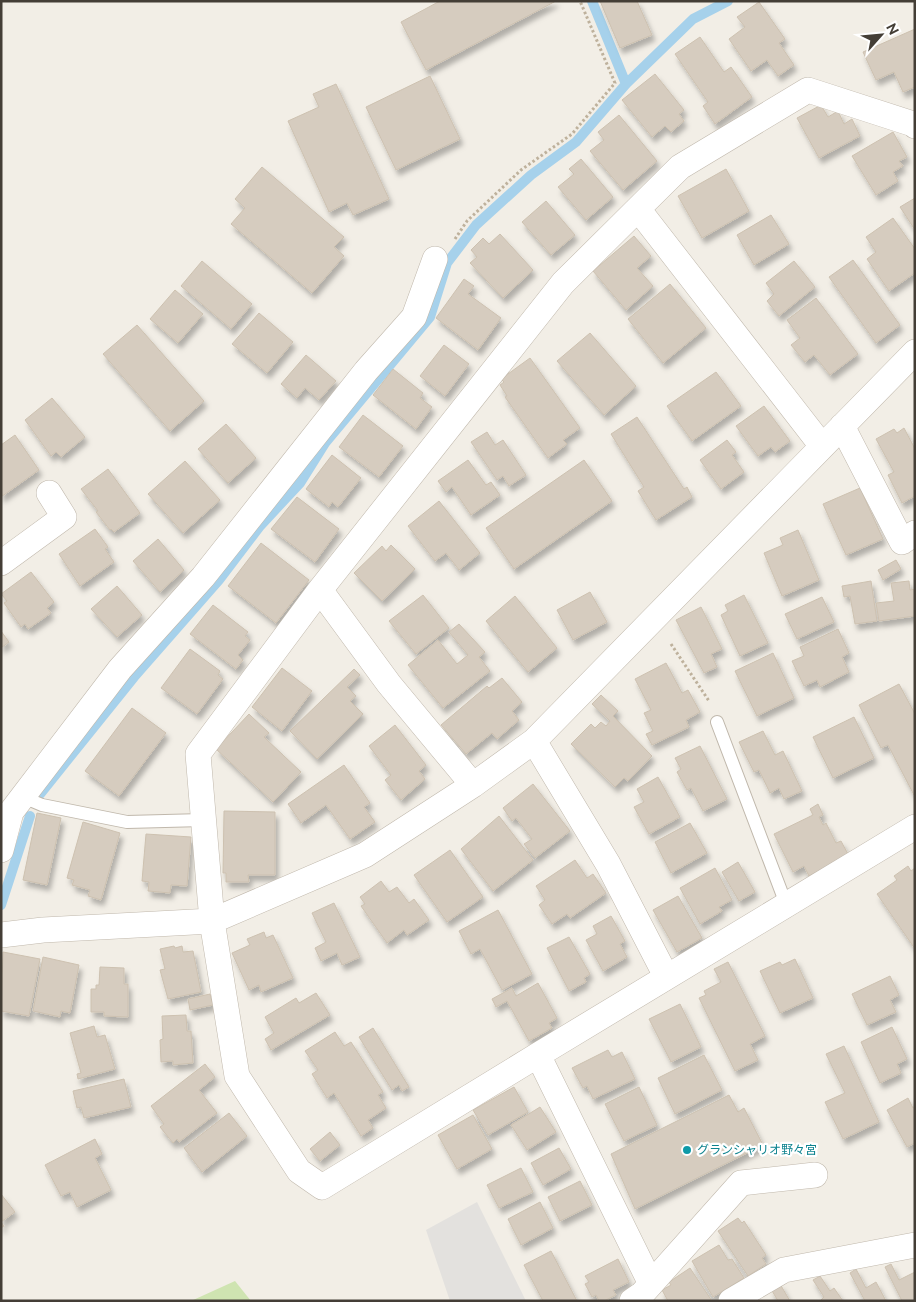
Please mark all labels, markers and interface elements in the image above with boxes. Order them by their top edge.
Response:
north arrow [856,10,906,60]
text: N [883,21,902,37]
place label: グランシャリオ野々宮 [697,1143,817,1157]
marker: グランシャリオ野々宮 [681,1144,693,1156]

